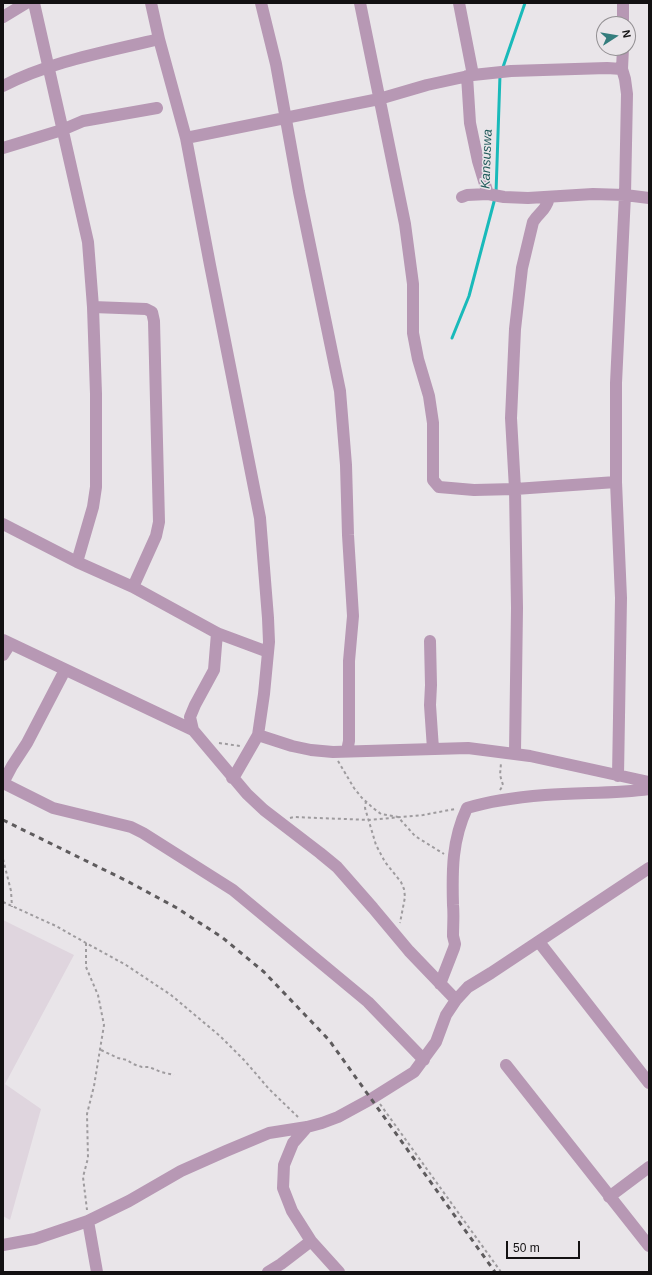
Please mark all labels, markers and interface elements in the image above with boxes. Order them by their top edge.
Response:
north arrow [596,16,636,56]
text: N [620,29,633,39]
water label: Kansuswa [478,129,496,189]
scale bar [508,1233,582,1259]
text: 50 m [513,1241,540,1255]

